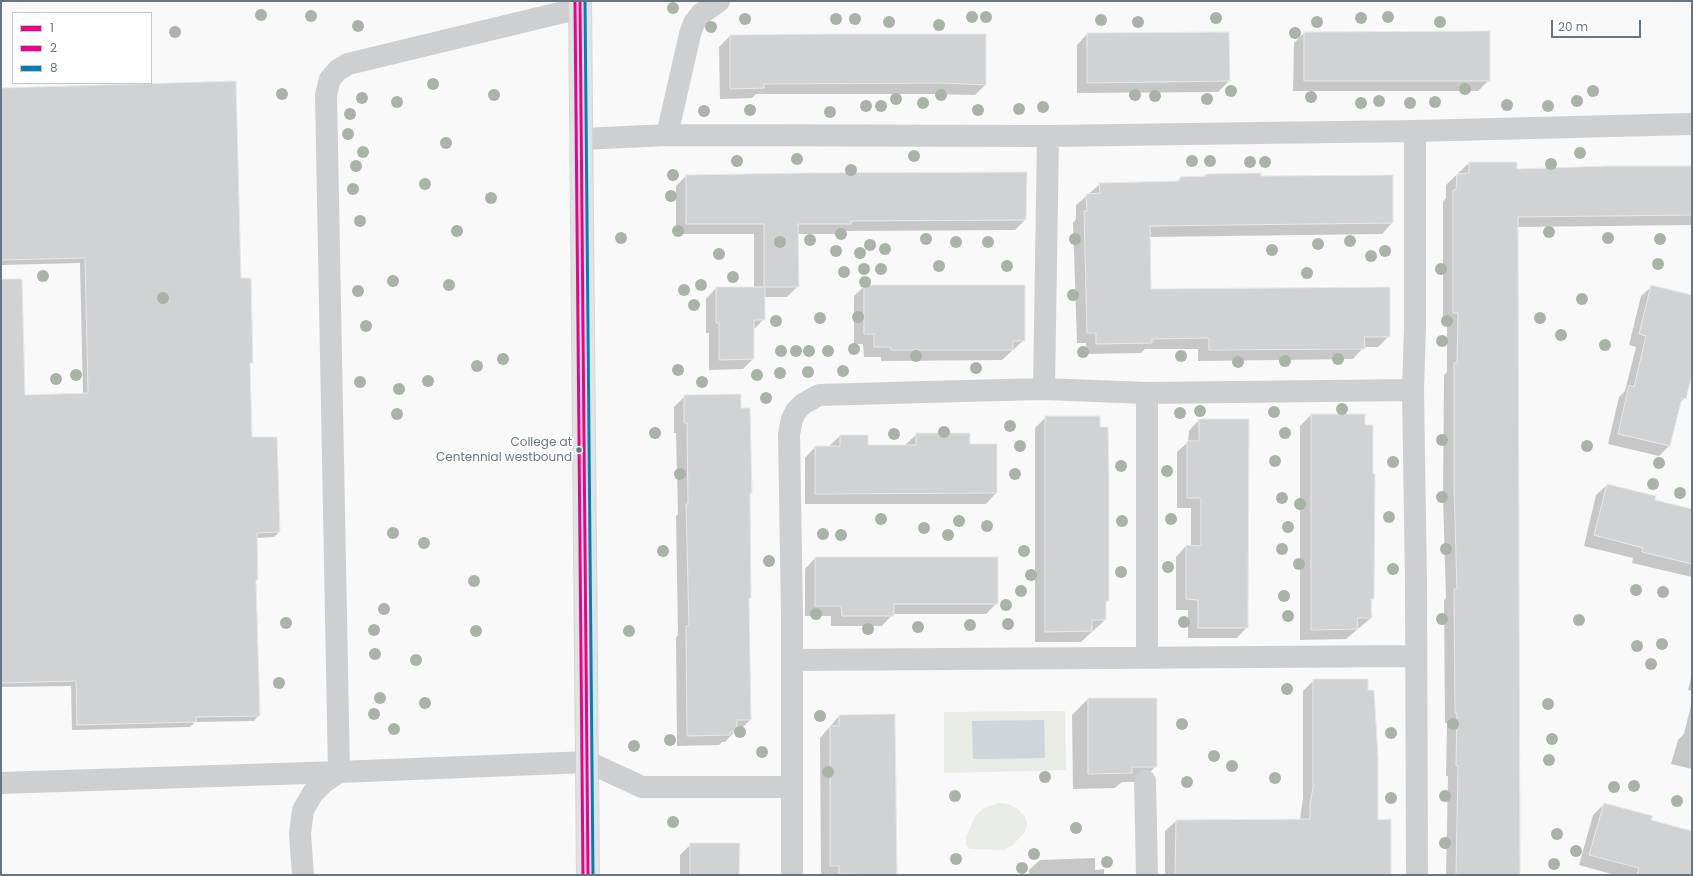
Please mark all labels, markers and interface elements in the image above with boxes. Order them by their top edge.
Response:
legend [12,12,152,84]
scale bar [1553,12,1643,38]
text: 20 m [1558,18,1588,35]
text: 1 [50,19,54,36]
text: 2 [50,39,57,56]
text: 8 [50,59,58,76]
place label: College at Centennial westbound [436,436,572,464]
marker: College at Centennial westbound [574,445,584,455]

